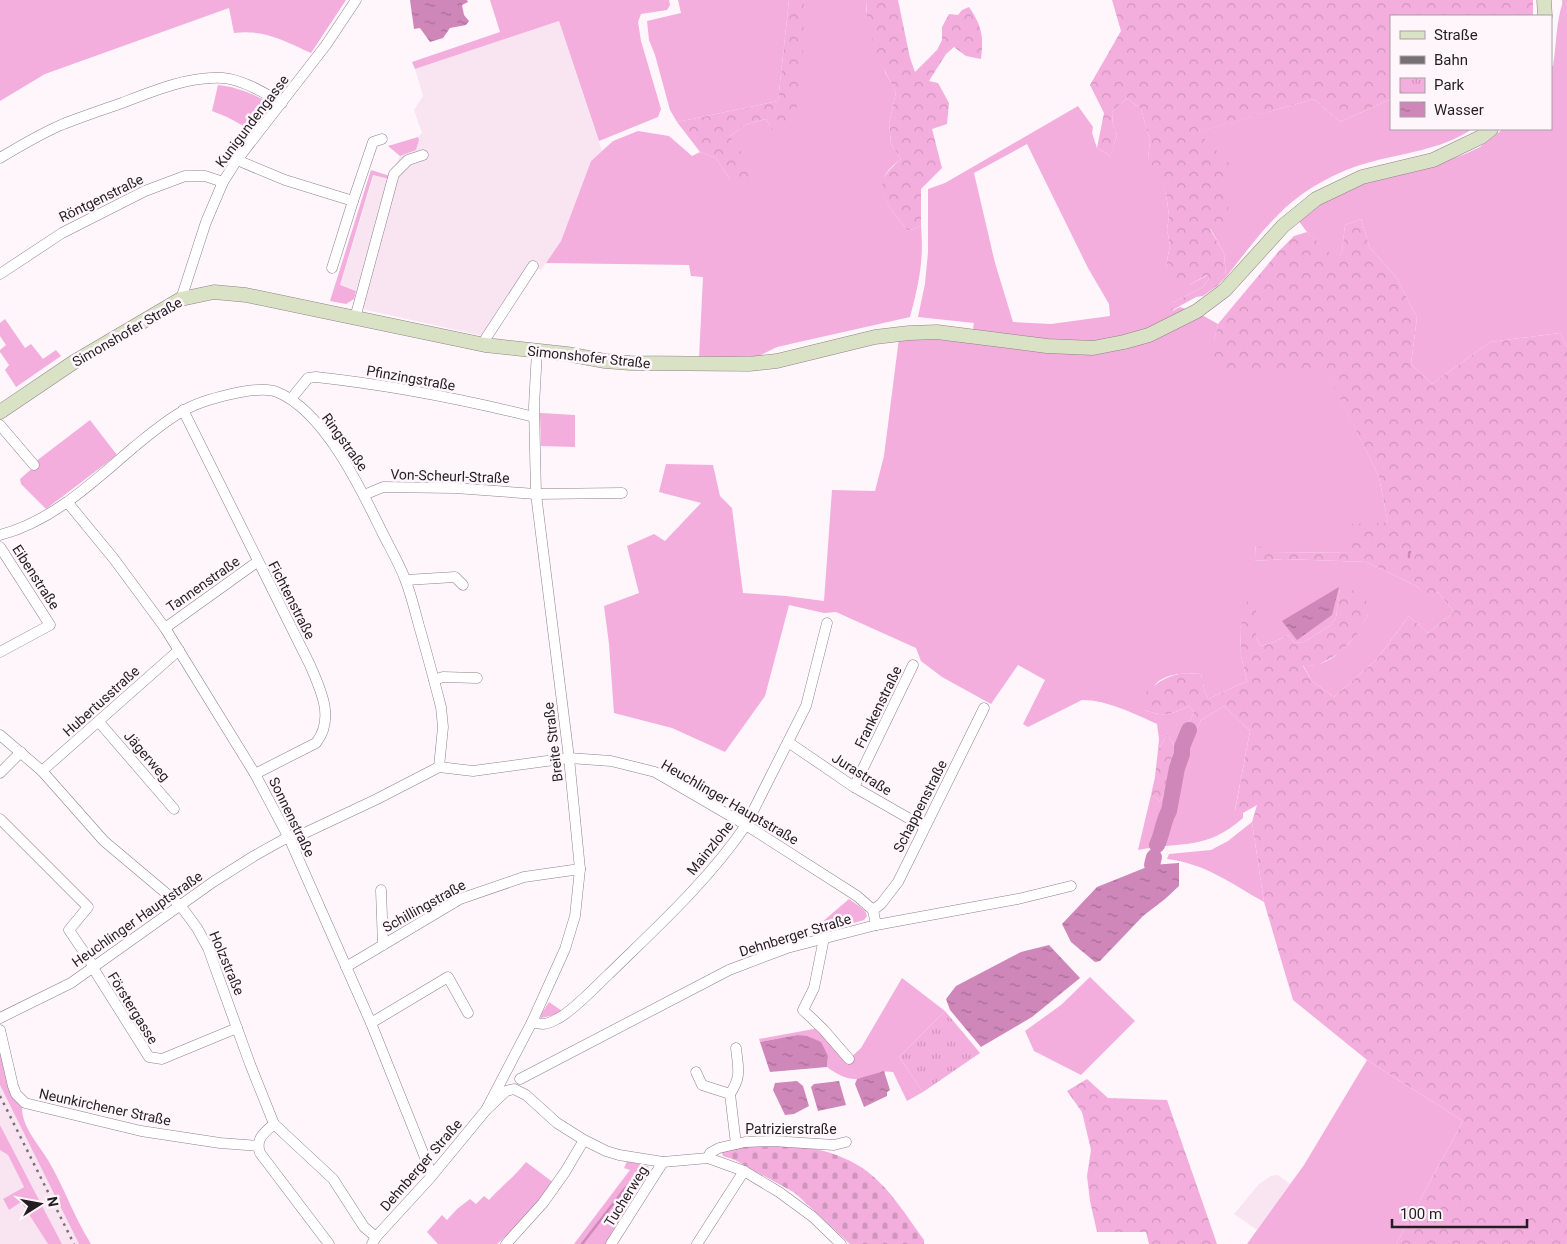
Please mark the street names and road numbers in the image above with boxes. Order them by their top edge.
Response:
street label: Kunigundengasse [212,72,292,170]
street label: Röntgenstraße [56,171,146,225]
street label: Simonshofer Straße [69,294,185,370]
street label: Simonshofer Straße [527,343,651,371]
street label: Pfinzingstraße [365,362,457,394]
street label: Ringstraße [319,410,371,474]
street label: Von-Scheurl-Straße [390,466,510,486]
street label: Eibenstraße [9,542,63,612]
street label: Tannenstraße [163,553,243,615]
street label: Fichtenstraße [265,558,319,642]
street label: Hubertusstraße [60,663,142,739]
street label: Frankenstraße [851,663,905,751]
street label: Breite Straße [540,701,566,783]
street label: Jägerweg [121,728,173,784]
street label: Jurastraße [829,749,895,799]
street label: Heuchlinger Hauptstraße [659,756,801,848]
street label: Schappenstraße [890,757,950,855]
street label: Sonnenstraße [266,775,318,859]
street label: Mainzlohe [684,818,736,878]
street label: Heuchlinger Hauptstraße [69,868,205,970]
street label: Schillingstraße [380,877,468,935]
street label: Dehnberger Straße [737,910,853,960]
street label: Holzstraße [206,929,248,997]
street label: Förstergasse [105,969,161,1047]
street label: Neunkirchener Straße [38,1085,172,1129]
street label: Dehnberger Straße [377,1116,465,1214]
street label: Patrizierstraße [745,1121,837,1137]
street label: Tucherweg [601,1163,651,1229]

